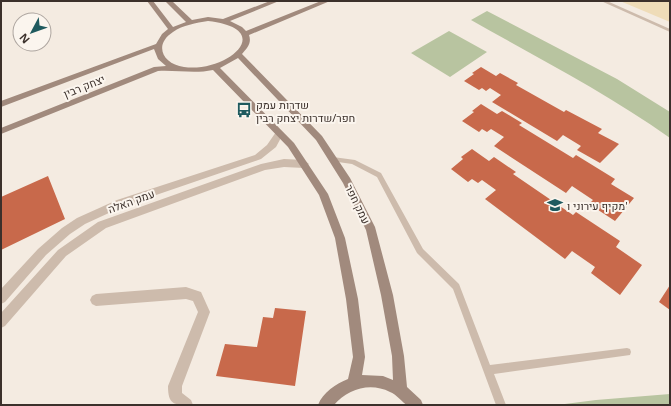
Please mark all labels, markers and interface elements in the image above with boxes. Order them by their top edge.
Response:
north arrow [12,12,52,52]
text: N [15,31,33,47]
street label: יצחק רבין [61,71,107,101]
place label: שדרות עמק חפר/שדרות יצחק רבין [256,97,355,125]
bus stop icon: שדרות עמק חפר/שדרות יצחק רבין [235,101,253,119]
street label: עמק חפר [342,182,374,226]
street label: עמק האלה [106,186,156,216]
school or university icon: מקיף עירוני ו' [546,196,564,214]
place label: מקיף עירוני ו' [567,198,628,213]

